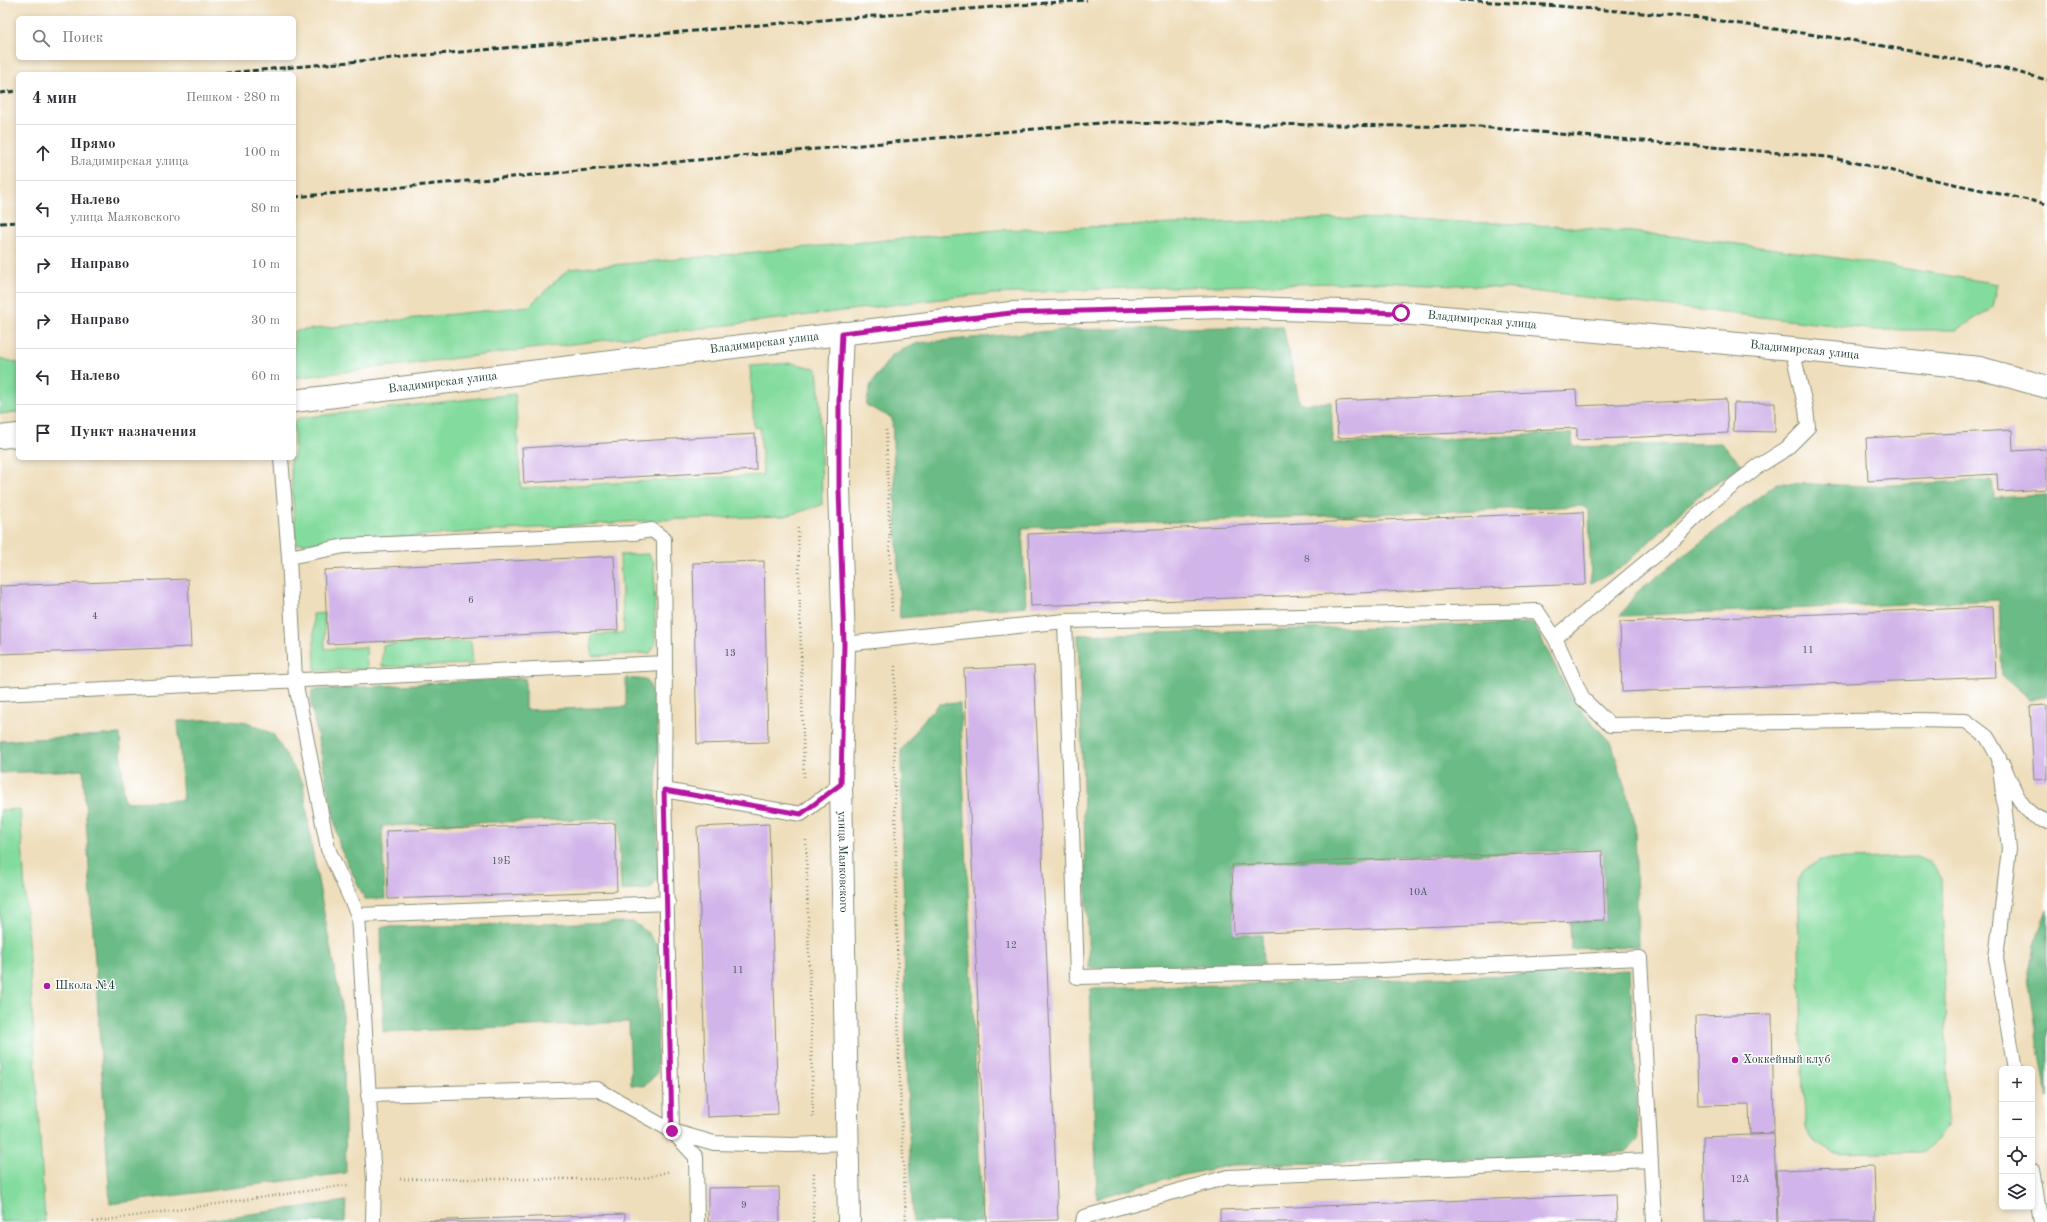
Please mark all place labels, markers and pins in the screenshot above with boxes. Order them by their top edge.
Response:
place label: Школа №4 [55,980,115,992]
marker: Школа №4 [42,981,52,991]
place label: Хоккейный клуб [1743,1054,1830,1066]
marker: Хоккейный клуб [1730,1055,1740,1065]

